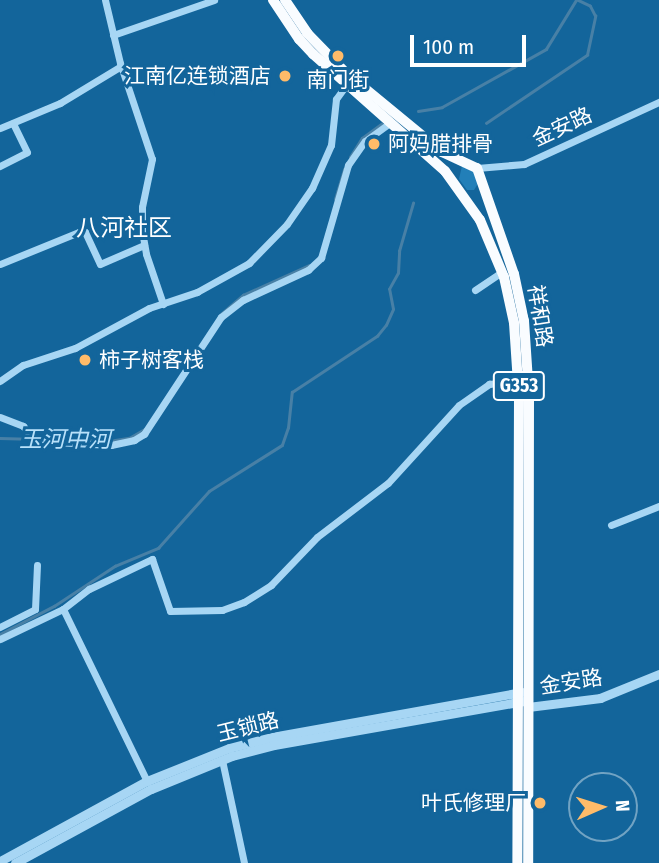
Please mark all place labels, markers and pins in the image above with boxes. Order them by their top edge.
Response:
marker: 南门街 [330,48,346,64]
place label: 江南亿连锁酒店 [124,63,271,89]
place label: 南门街 [307,67,369,93]
marker: 江南亿连锁酒店 [277,68,293,84]
place label: 阿妈腊排骨 [388,131,493,157]
marker: 阿妈腊排骨 [366,136,382,152]
place label: 柿子树客栈 [99,347,204,373]
marker: 柿子树客栈 [77,352,93,368]
place label: 叶氏修理厂 [421,790,526,816]
marker: 叶氏修理厂 [532,795,548,811]

